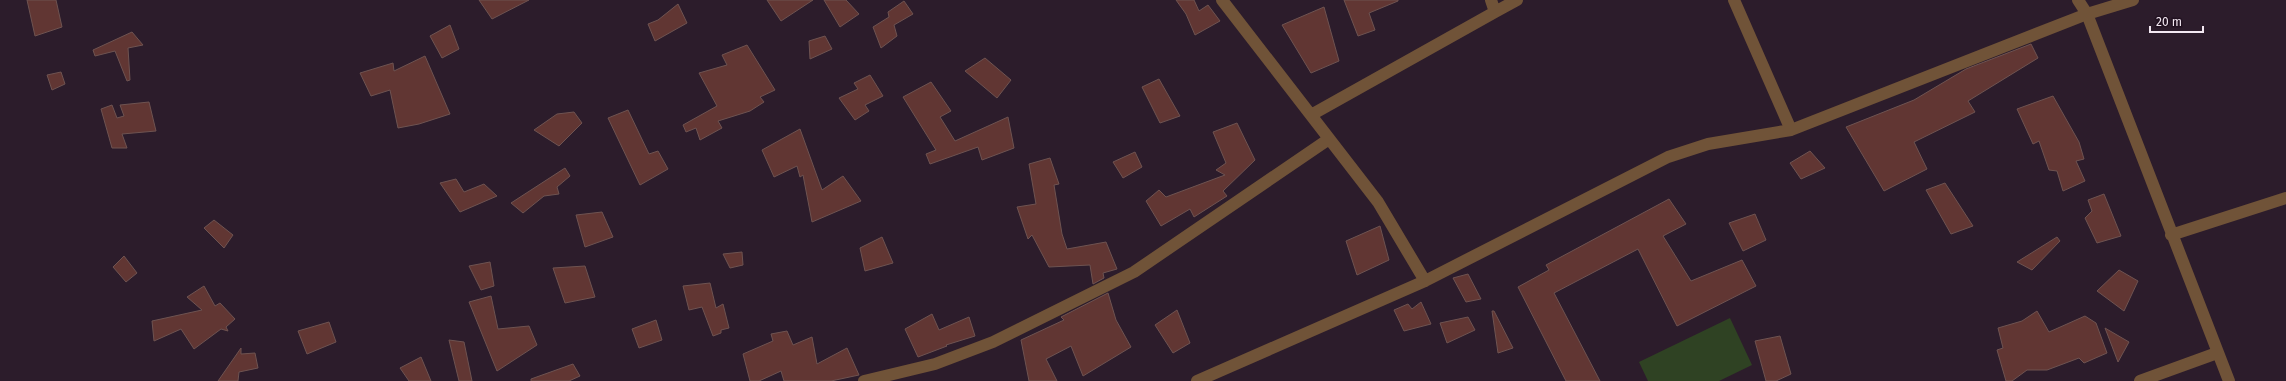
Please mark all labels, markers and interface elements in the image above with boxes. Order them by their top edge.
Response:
scale bar [2150,8,2203,34]
text: 20 m [2156,15,2182,29]

